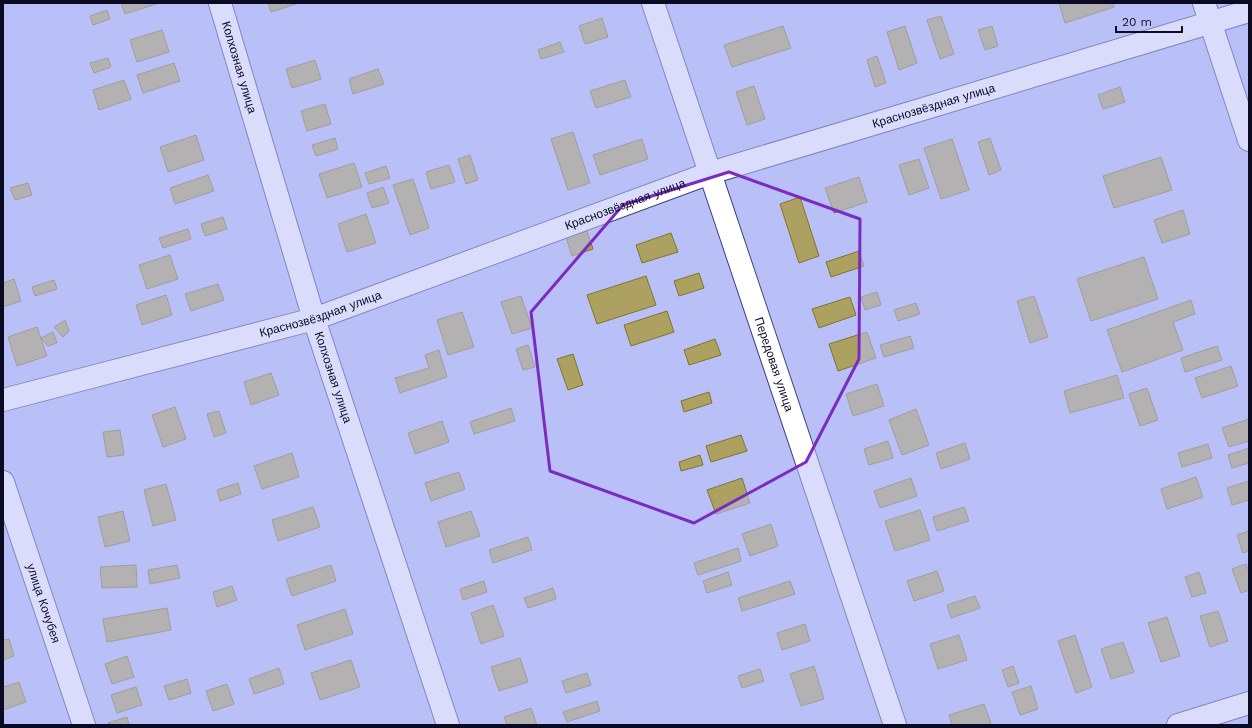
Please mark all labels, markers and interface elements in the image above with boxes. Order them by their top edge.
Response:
scale bar [1116,8,1182,34]
text: 20 m [1122,15,1152,29]
street label: Колхозная улица [219,20,259,115]
street label: Краснозвёздная улица [871,81,997,131]
street label: Краснозвёздная улица [563,176,688,233]
street label: Краснозвёздная улица [258,288,384,340]
street label: Передовая улица [752,315,797,414]
street label: Колхозная улица [312,330,355,425]
street label: улица Кочубея [24,562,63,645]

